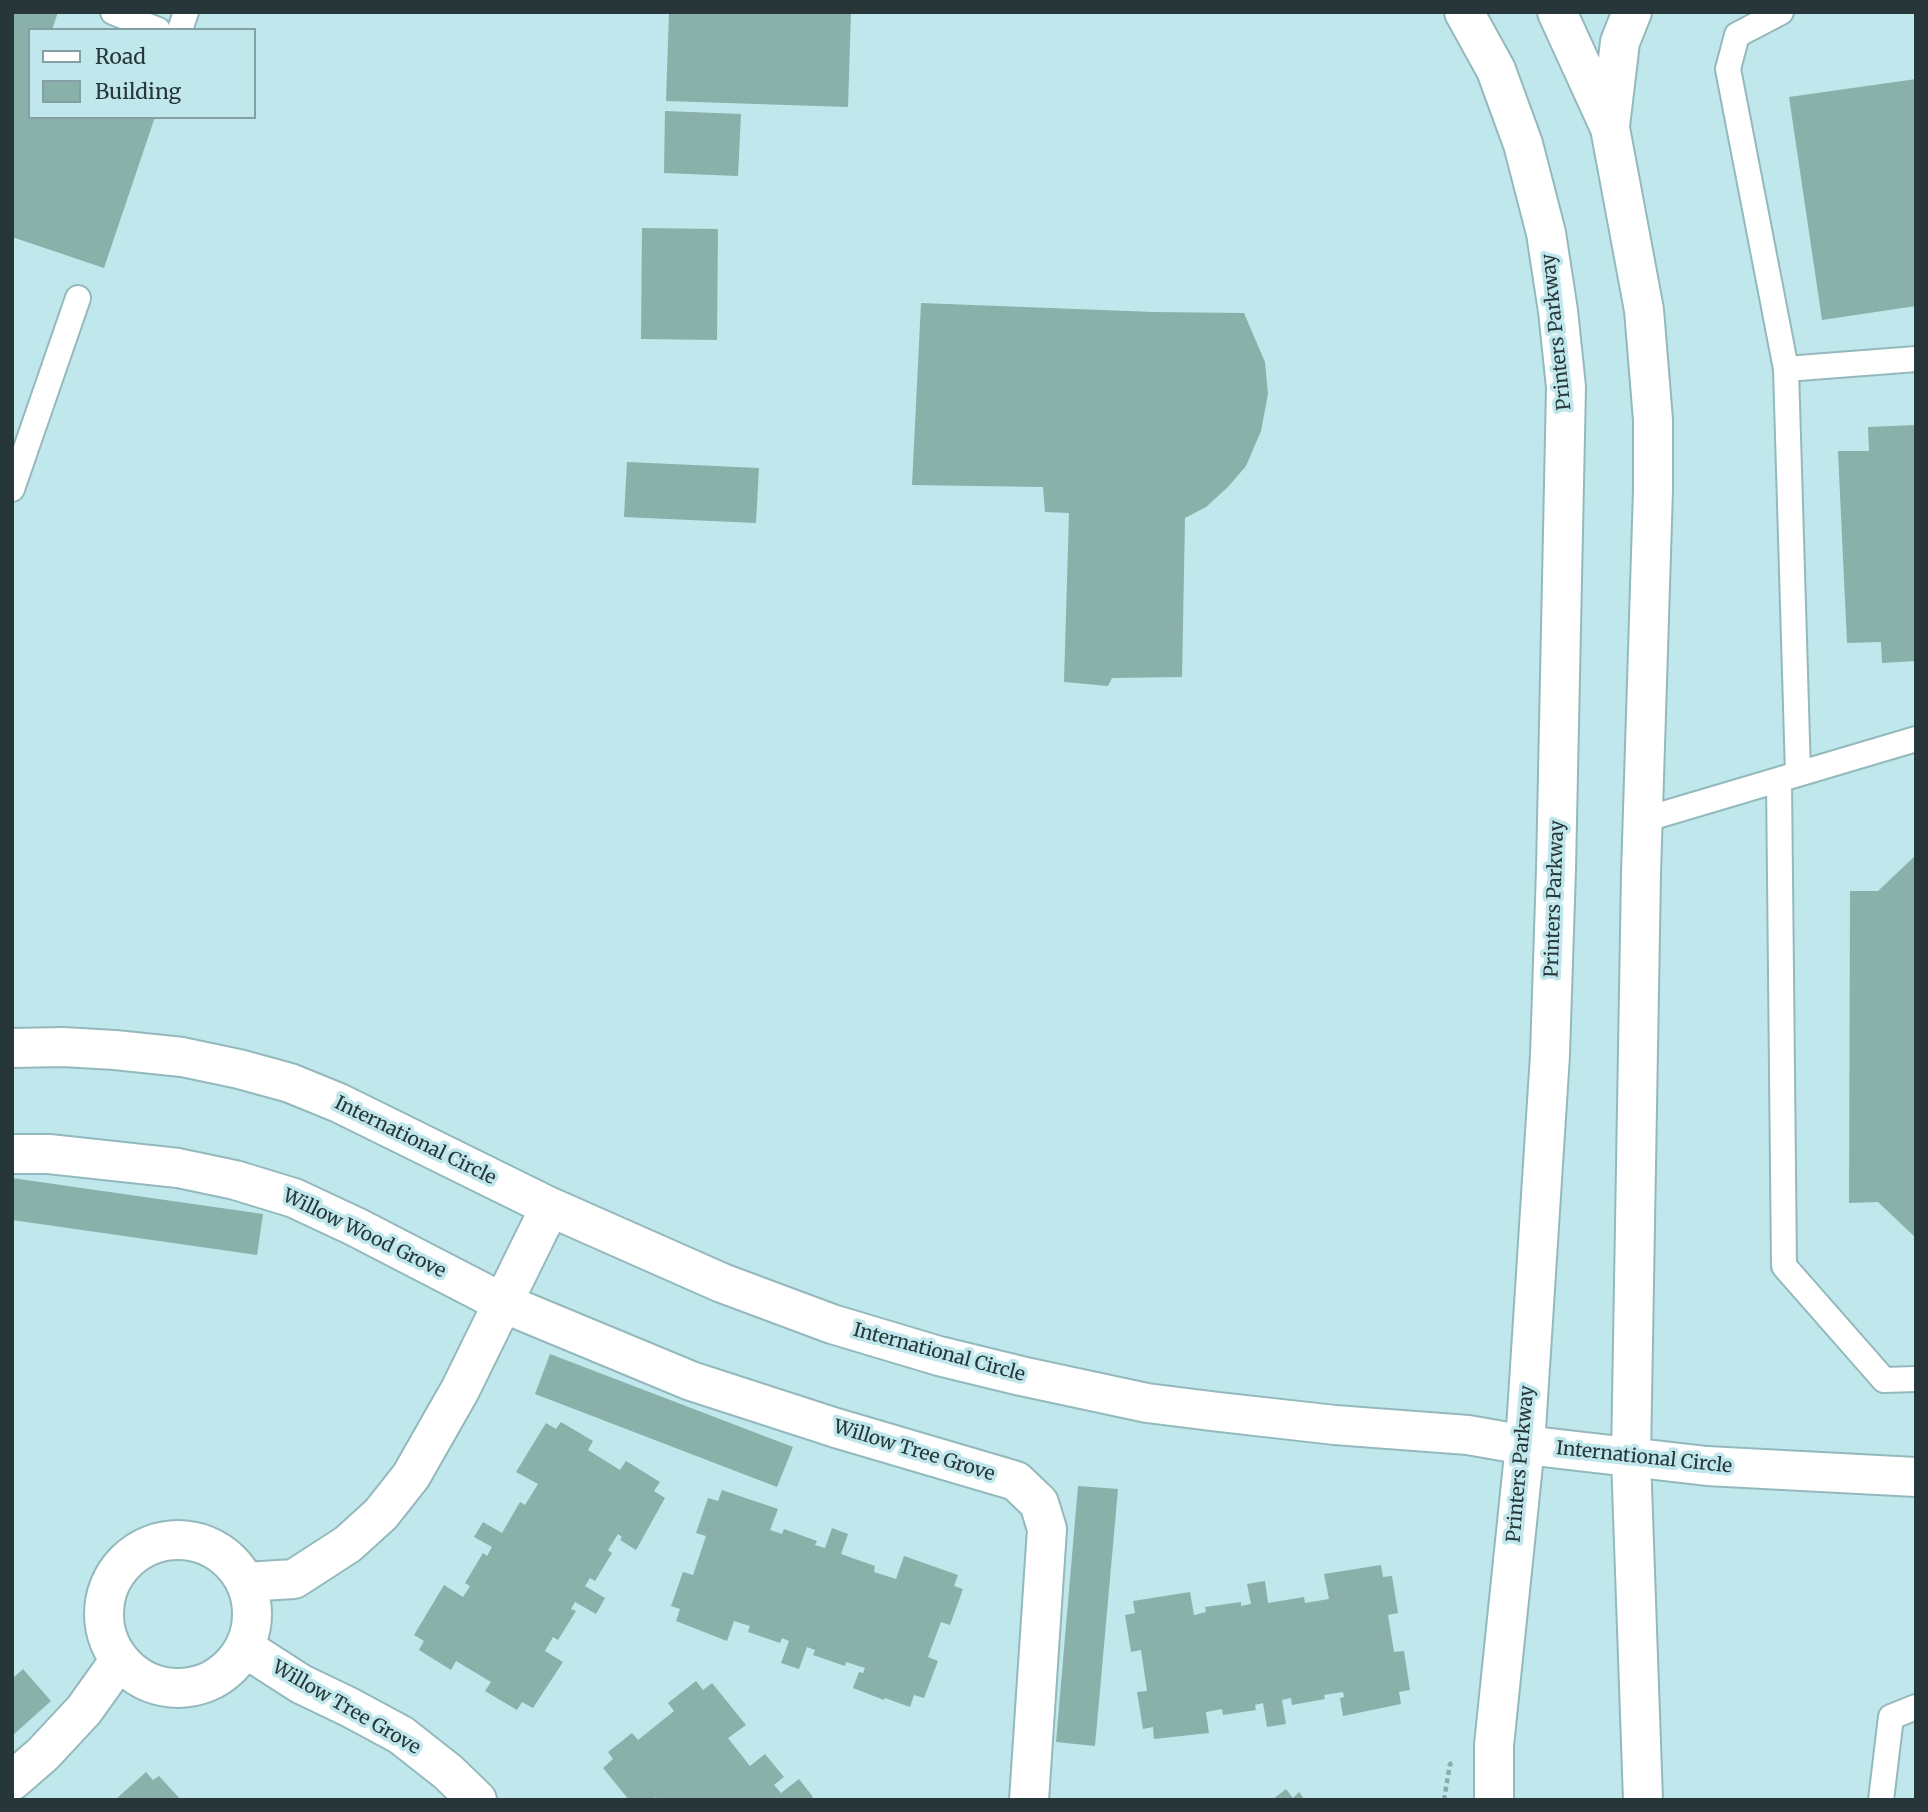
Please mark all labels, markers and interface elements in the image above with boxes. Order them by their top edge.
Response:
legend [28,28,256,119]
text: Road [95,43,146,70]
text: Building [95,78,181,105]
street label: Printers Parkway [1537,253,1577,411]
street label: Printers Parkway [1541,820,1569,978]
street label: International Circle [331,1092,499,1190]
street label: Willow Wood Grove [279,1185,449,1283]
street label: International Circle [851,1319,1027,1387]
street label: Printers Parkway [1503,1385,1539,1543]
street label: Willow Tree Grove [831,1416,997,1486]
street label: International Circle [1555,1437,1733,1479]
street label: Willow Tree Grove [268,1656,424,1760]

